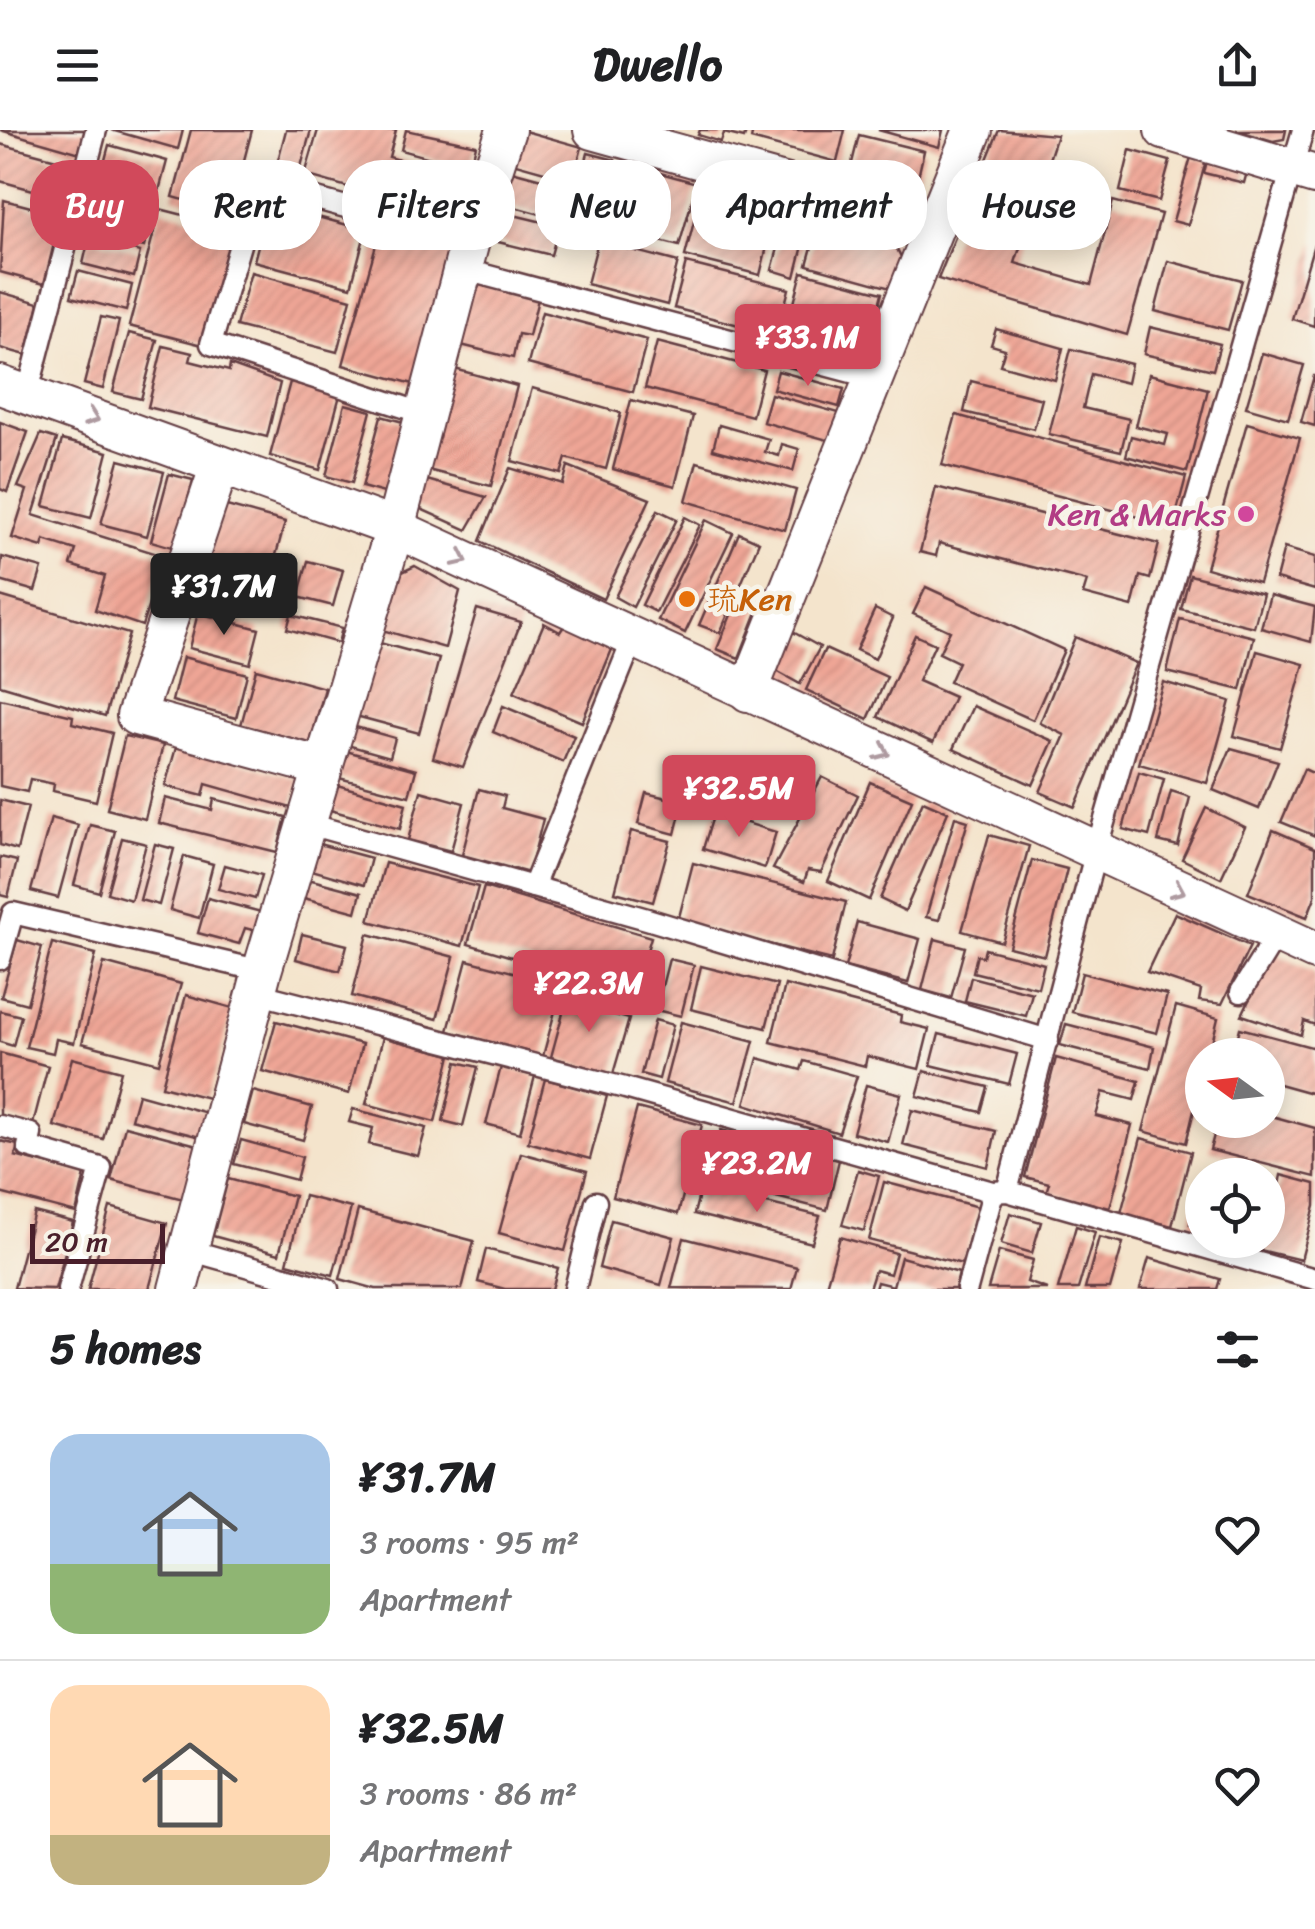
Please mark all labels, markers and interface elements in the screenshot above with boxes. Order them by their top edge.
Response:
text: Dwello [593,25,722,105]
icon: menu [50,38,105,93]
icon: share [1210,38,1265,93]
chip: Buy [30,160,159,250]
chip: Rent [179,160,322,250]
chip: Filters [342,160,515,250]
chip: New [535,160,671,250]
chip: Apartment [691,160,927,250]
chip: House [947,160,1111,250]
pin: ¥33.1M [727,304,889,389]
text: ¥33.1M [757,308,859,365]
one-way arrow [82,406,99,427]
place label: Ken & Marks [1048,486,1226,543]
marker: Ken & Marks [1235,503,1257,525]
one-way arrow [451,546,469,566]
pin: ¥31.7M [143,553,305,638]
text: ¥31.7M [172,557,276,614]
place label: 琉Ken [707,571,792,628]
marker: 琉Ken [676,588,698,610]
one-way arrow [873,740,891,760]
pin: ¥32.5M [658,755,820,840]
text: ¥32.5M [684,759,794,816]
one-way arrow [1168,878,1186,898]
pin: ¥22.3M [508,950,670,1035]
text: ¥22.3M [535,954,643,1011]
north arrow [1185,1038,1285,1138]
map controls [1185,1038,1285,1258]
pin: ¥23.2M [676,1130,838,1215]
text: ¥23.2M [703,1134,811,1191]
button: locate [1185,1158,1285,1258]
text: 20 m [45,1217,108,1266]
scale bar [30,1219,165,1264]
text: 5 homes [50,1312,201,1386]
icon: filters [1210,1322,1265,1377]
text: ¥31.7M [360,1440,495,1514]
icon: home [130,1474,250,1594]
icon: heart [1210,1507,1265,1562]
text: 3 rooms · 95 m² [360,1514,579,1571]
text: Apartment [360,1571,511,1628]
text: ¥32.5M [360,1691,503,1765]
icon: home [130,1725,250,1845]
icon: heart [1210,1758,1265,1813]
text: 3 rooms · 86 m² [360,1765,577,1822]
text: Apartment [360,1822,511,1879]

